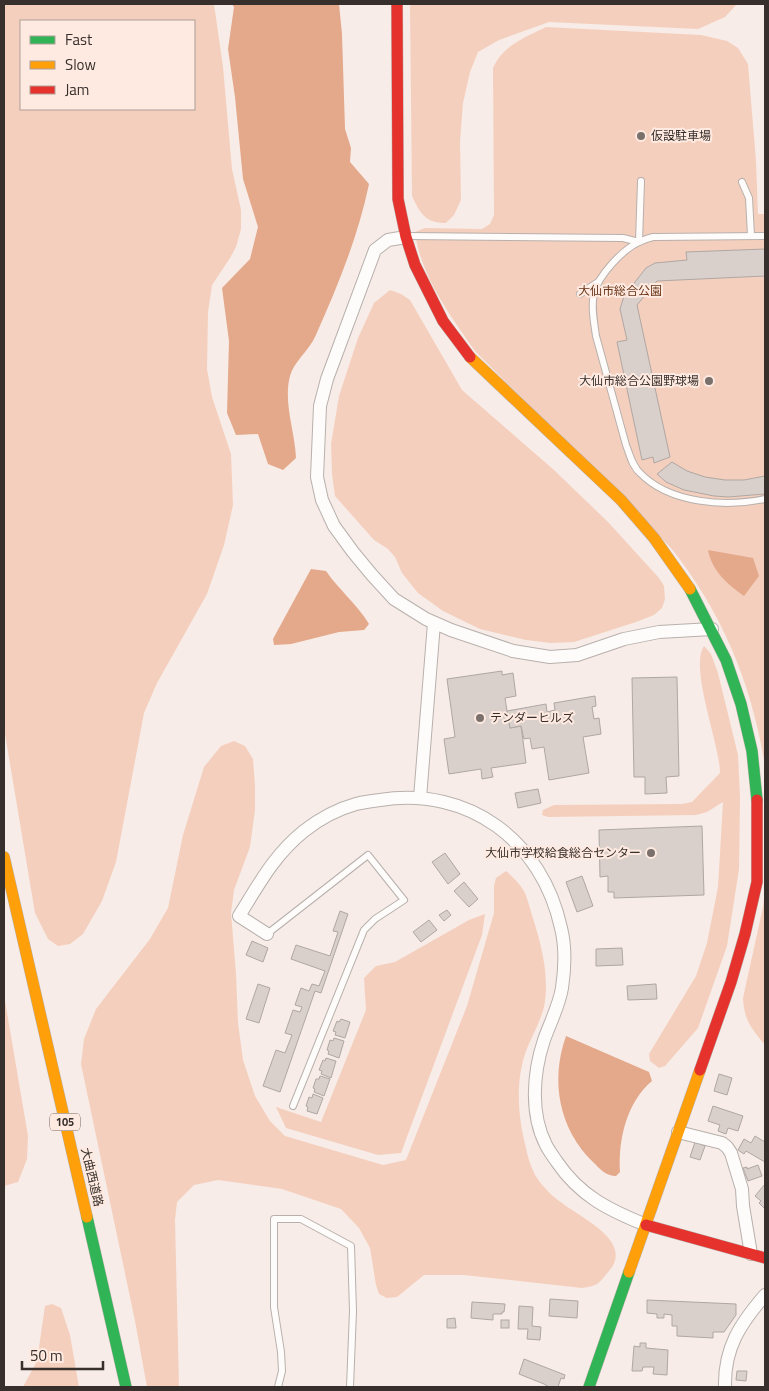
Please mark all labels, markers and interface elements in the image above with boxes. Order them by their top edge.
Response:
legend [20,20,195,110]
text: Fast [65,28,93,51]
text: Slow [65,53,96,76]
text: Jam [65,78,89,101]
place label: 仮設駐車場 [651,126,711,145]
marker: 仮設駐車場 [635,130,647,142]
park label: 大仙市総合公園 [578,281,662,300]
place label: 大仙市総合公園野球場 [579,371,699,390]
marker: 大仙市総合公園野球場 [703,375,715,387]
place label: テンダーヒルズ [490,708,574,727]
marker: テンダーヒルズ [474,712,486,724]
place label: 大仙市学校給食総合センター [485,843,641,862]
marker: 大仙市学校給食総合センター [645,847,657,859]
road number: 105 [50,1114,80,1130]
street label: 大曲西道路 [76,1146,108,1208]
scale bar [22,1338,104,1370]
text: 50 m [30,1344,63,1367]

